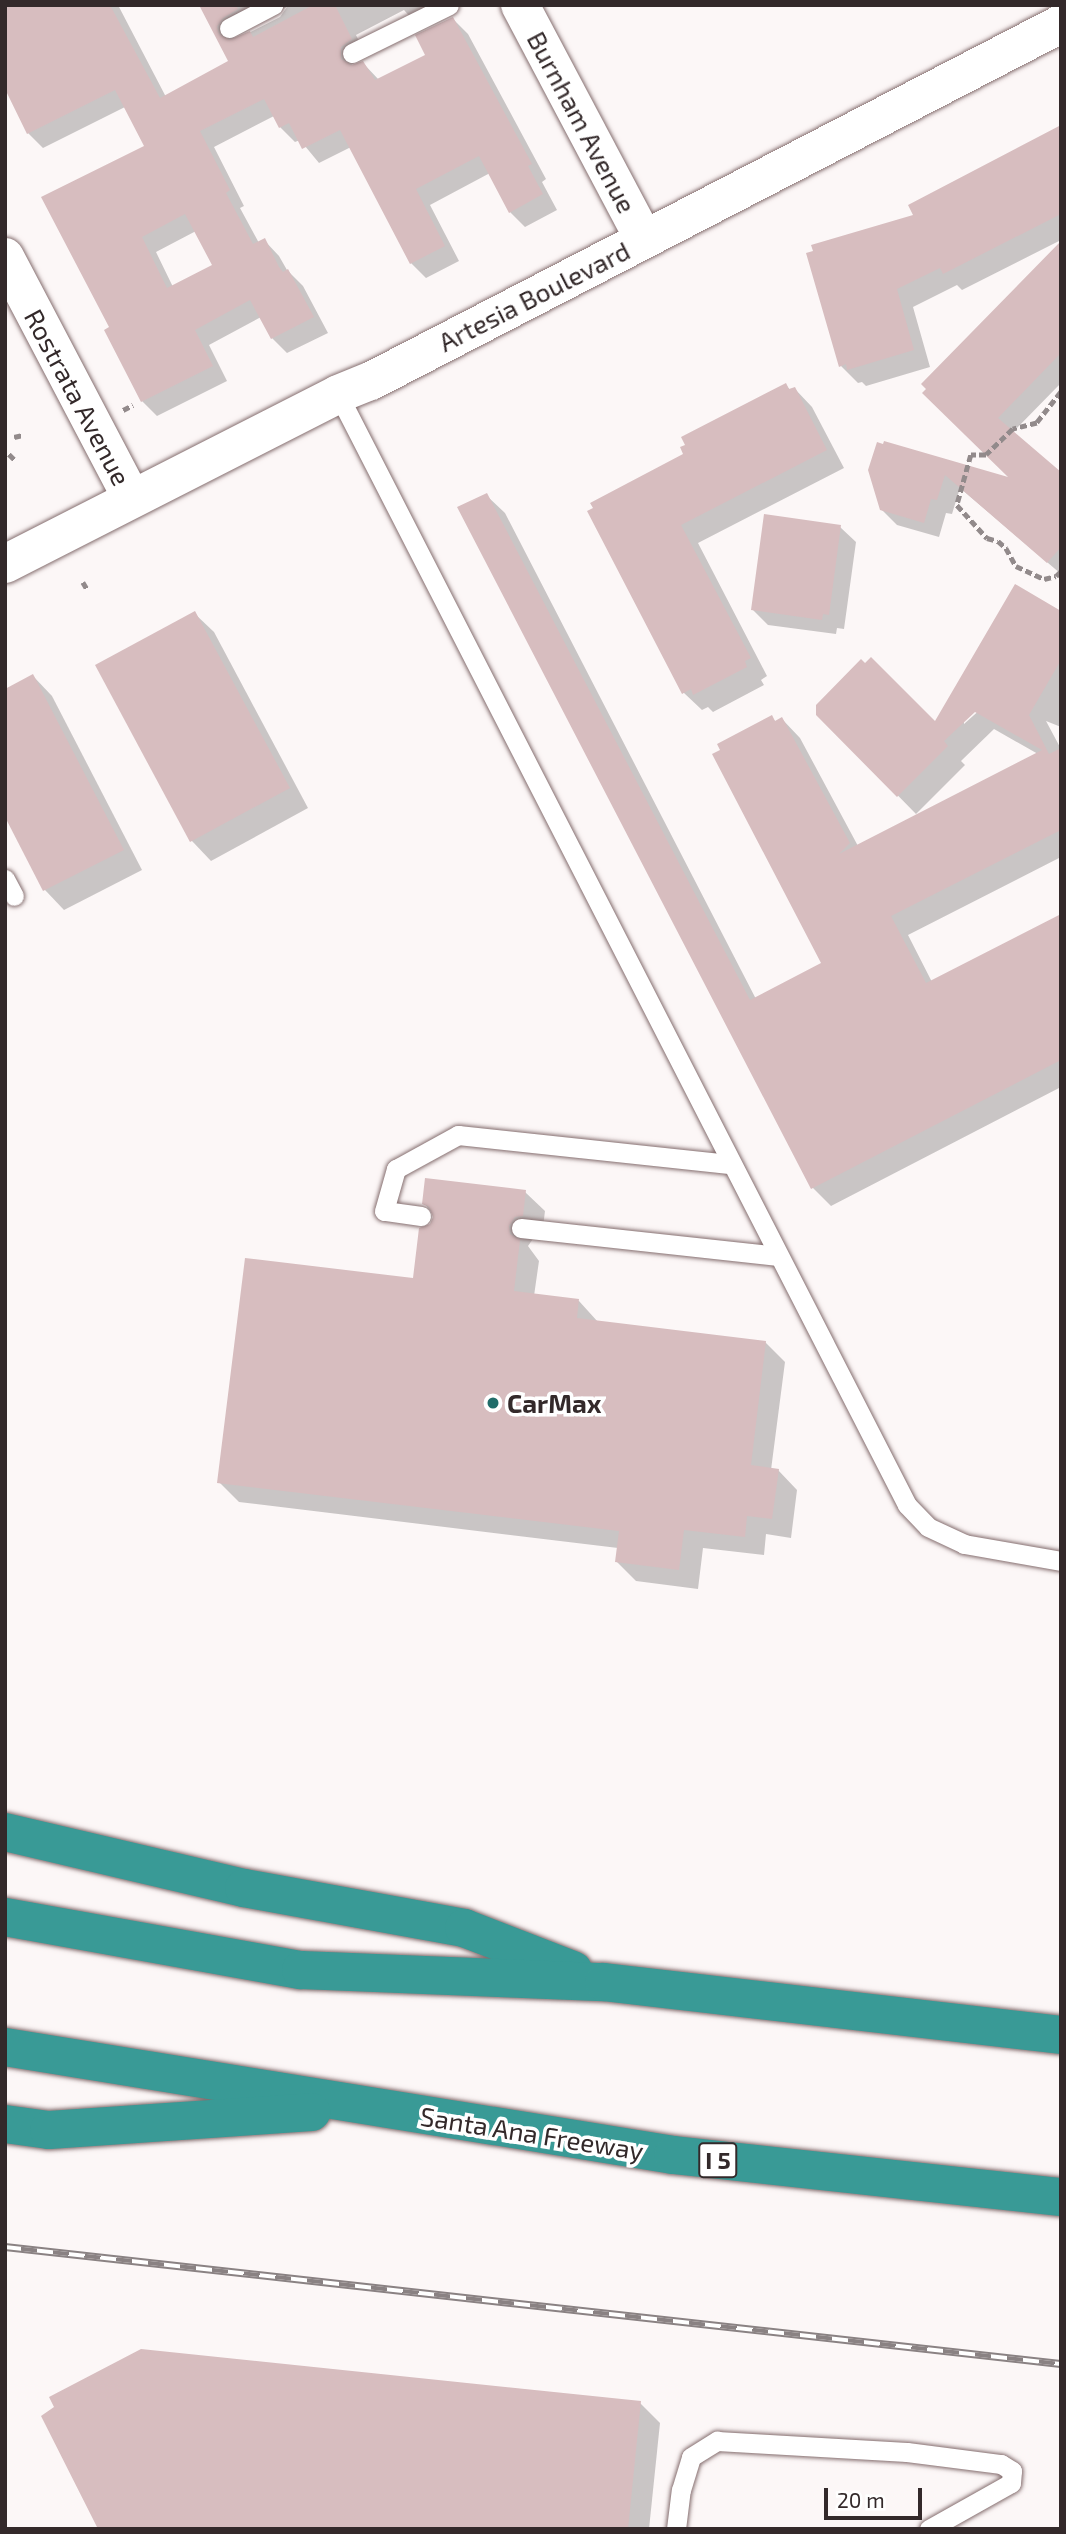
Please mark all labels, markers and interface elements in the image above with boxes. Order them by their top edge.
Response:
street label: Burnham Avenue [521,26,643,218]
street label: Artesia Boulevard [433,234,635,358]
street label: Rostrata Avenue [18,303,138,491]
place label: CarMax [507,1387,602,1419]
marker: CarMax [485,1395,501,1411]
street label: Santa Ana Freeway [418,2100,646,2166]
road number: I 5 [697,2140,739,2180]
scale bar [828,2474,926,2518]
text: 20 m [837,2487,885,2512]

